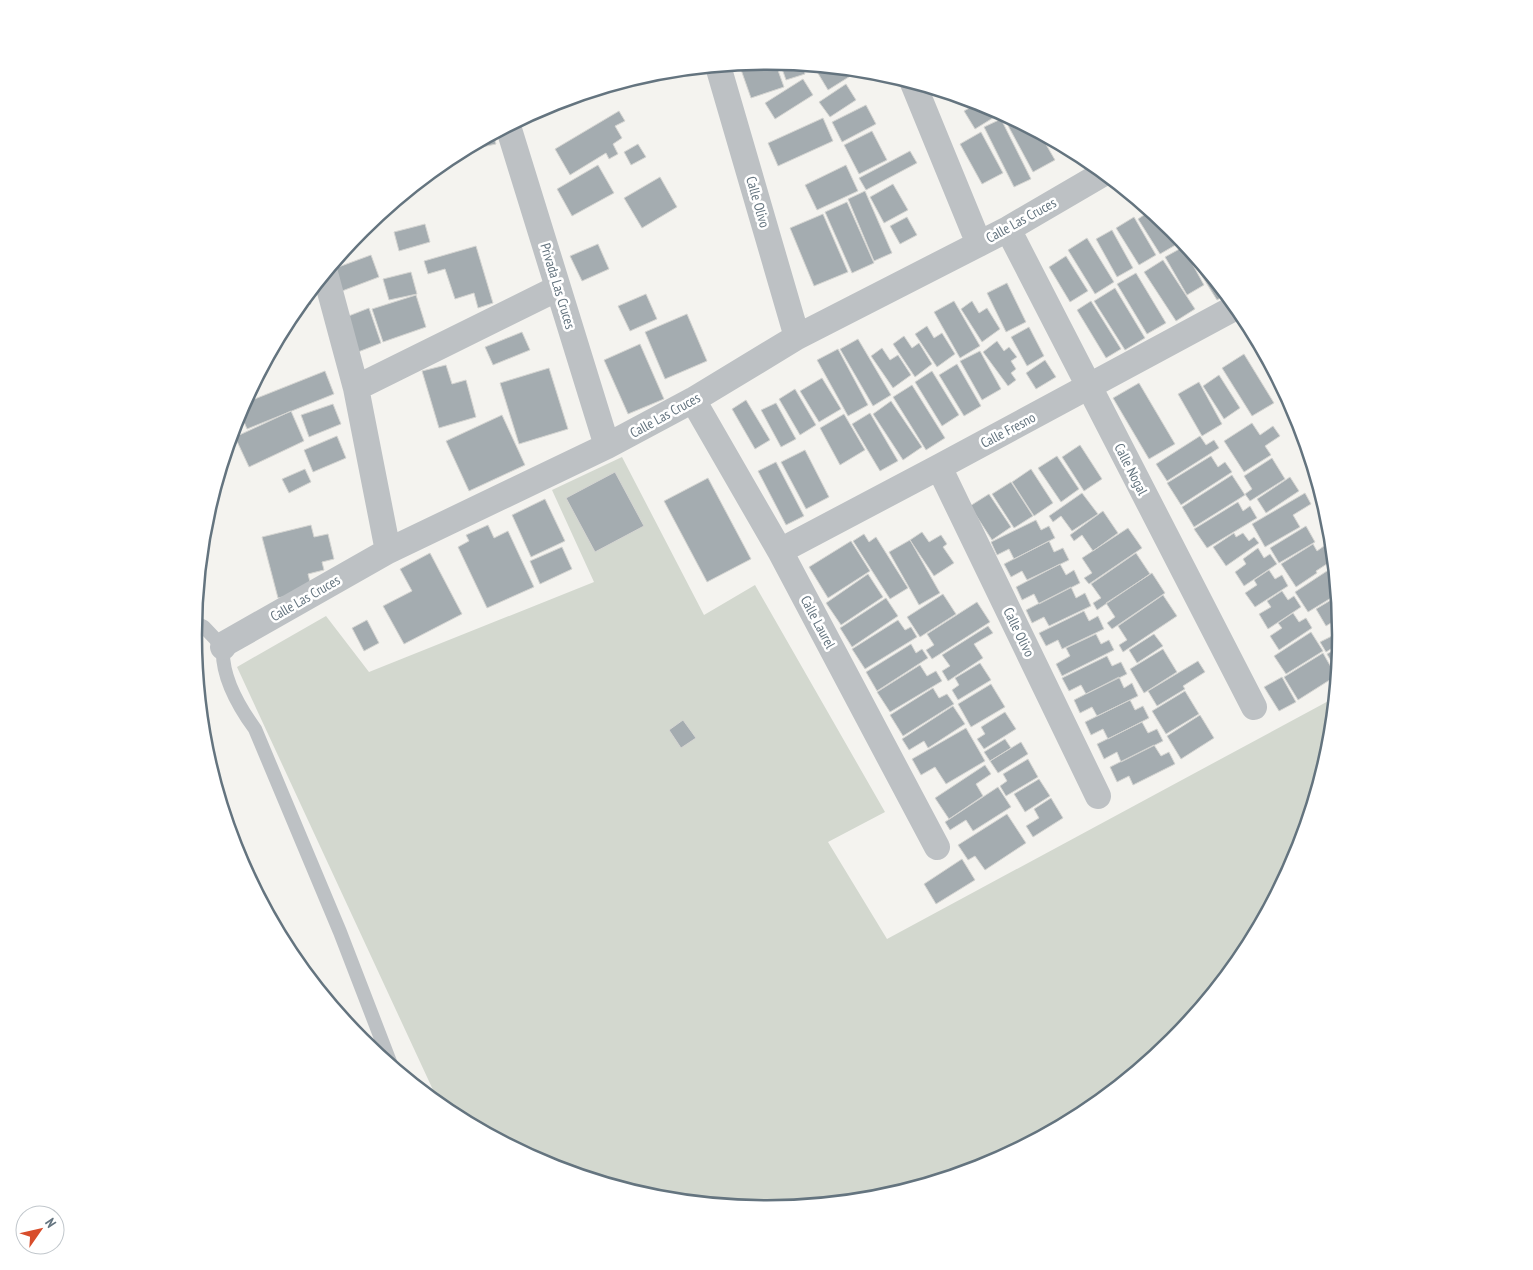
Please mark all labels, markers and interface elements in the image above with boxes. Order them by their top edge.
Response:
street label: Calle Olivo [742,174,774,230]
street label: Calle Las Cruces [983,193,1059,247]
street label: Privada Las Cruces [536,241,580,331]
street label: Calle Las Cruces [627,388,703,442]
street label: Calle Fresno [978,408,1038,452]
street label: Calle Nogal [1110,440,1152,499]
street label: Calle Las Cruces [267,571,343,625]
street label: Calle Laurel [797,592,840,652]
street label: Calle Olivo [999,604,1039,660]
north arrow [15,1205,65,1255]
text: N [41,1215,60,1231]

